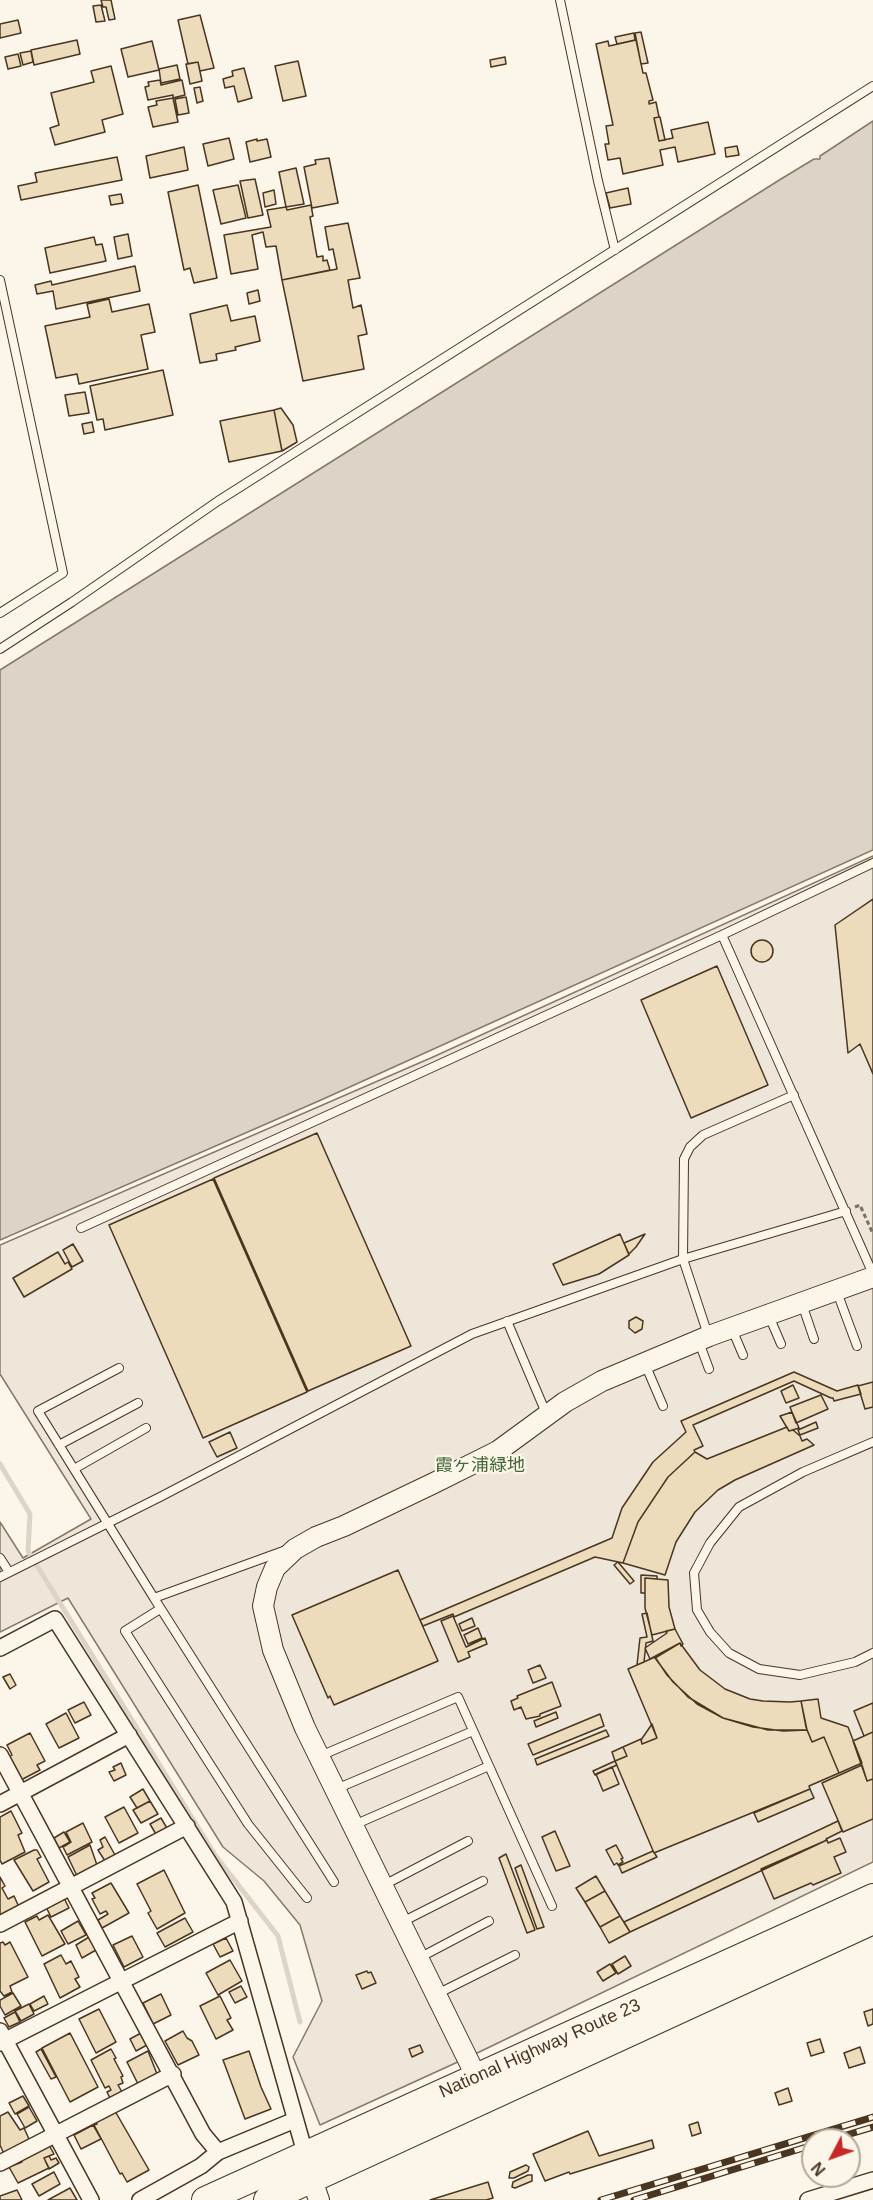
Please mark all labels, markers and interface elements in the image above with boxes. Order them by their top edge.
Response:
park label: 霞ヶ浦緑地 [435,1455,525,1477]
street label: National Highway Route 23 [436,1995,644,2103]
north arrow [801,2128,861,2188]
text: N [808,2159,829,2179]

